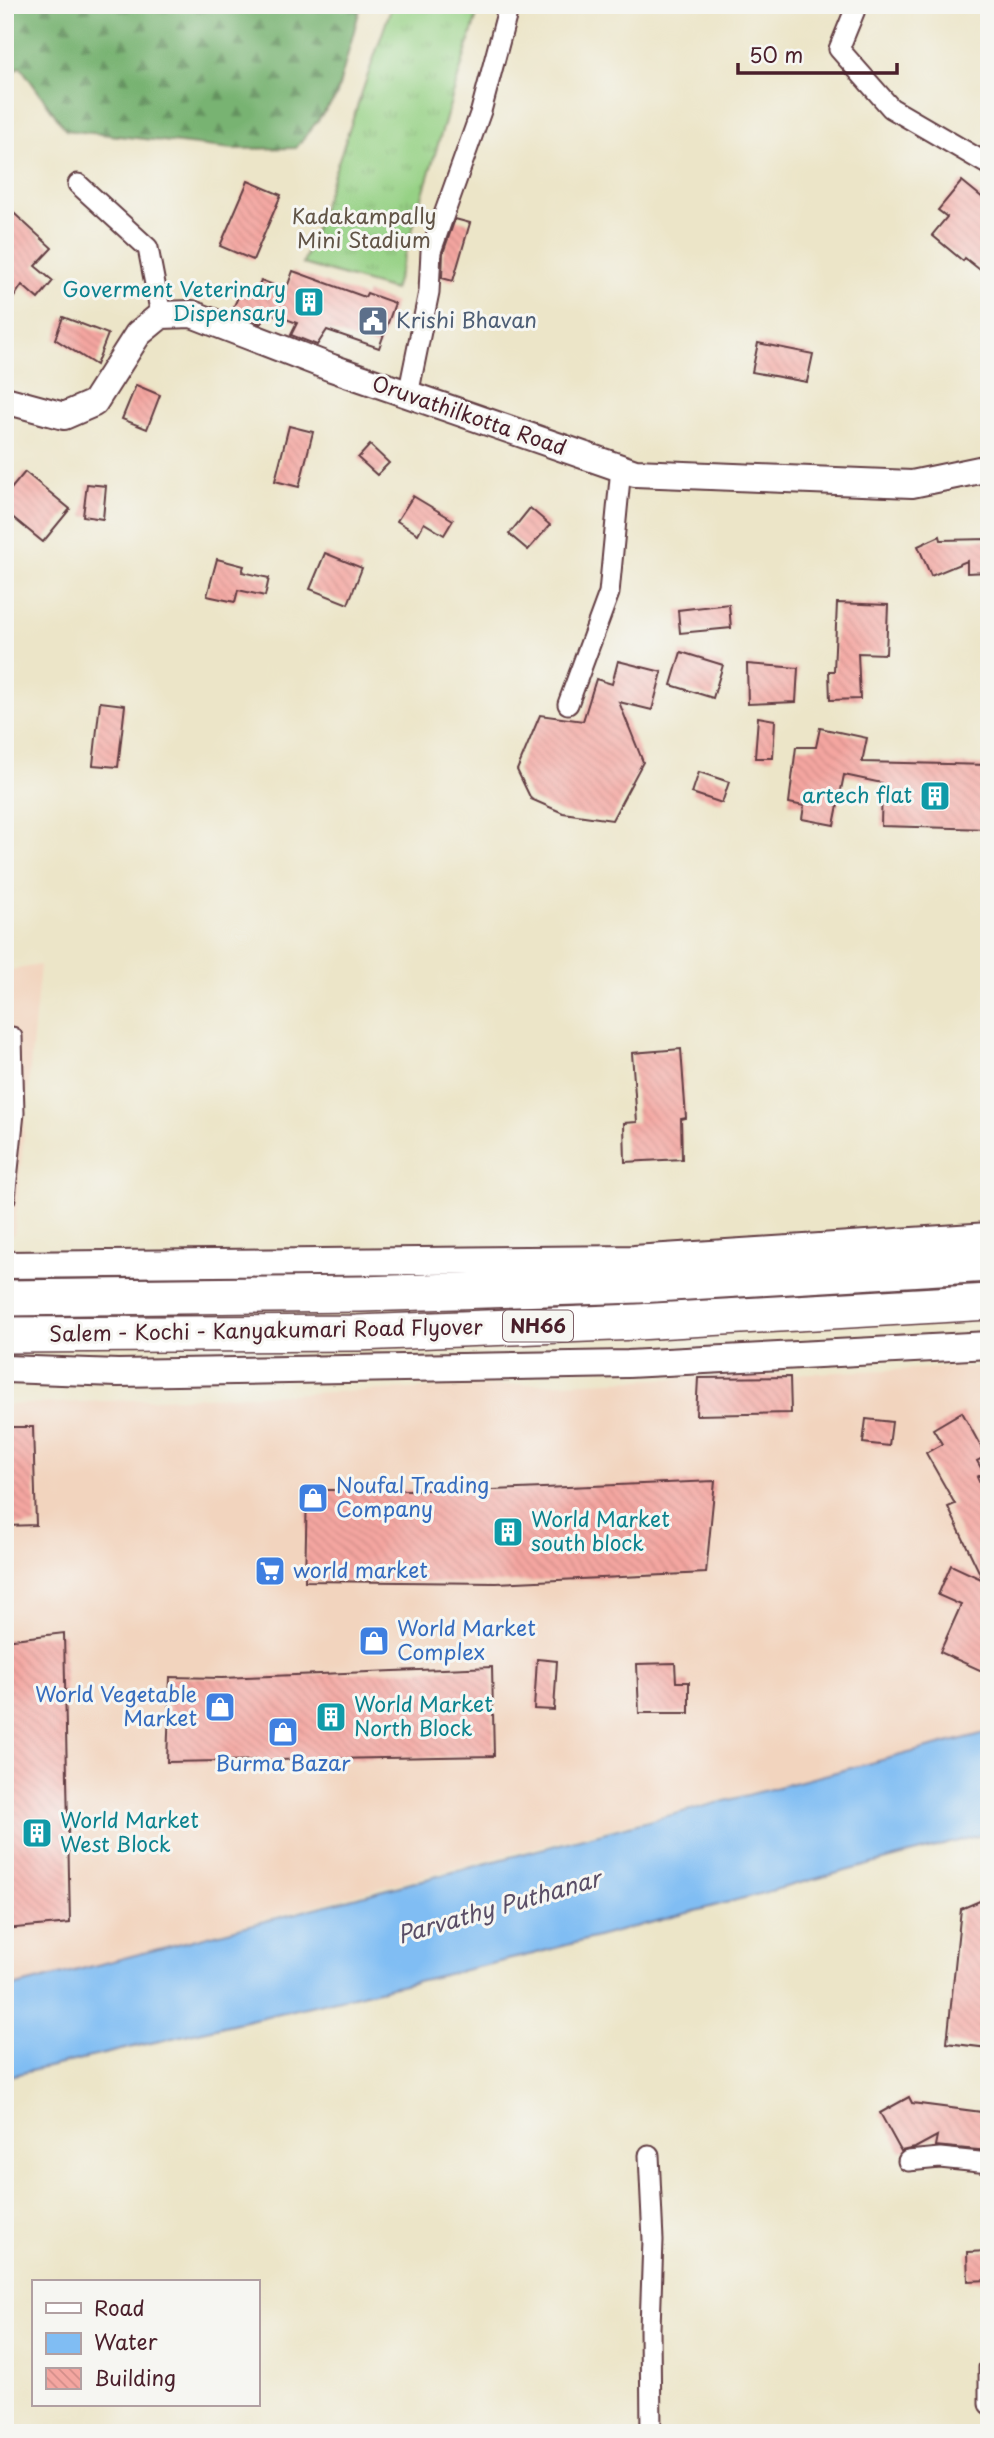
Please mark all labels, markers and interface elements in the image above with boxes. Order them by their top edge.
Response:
scale bar [738,32,898,76]
text: 50 m [749,38,803,70]
park label: Kadakampally Mini Stadium [291,199,437,255]
place label: Goverment Veterinary Dispensary [62,272,286,328]
building icon: Goverment Veterinary Dispensary [292,285,326,319]
place label: Krishi Bhavan [396,303,537,335]
public building icon: Krishi Bhavan [356,304,390,338]
street label: Oruvathilkotta Road [368,366,571,462]
place label: artech flat [802,778,912,810]
building icon: artech flat [918,779,952,813]
street label: Salem - Kochi - Kanyakumari Road Flyover [49,1309,483,1349]
road number: NH66 [503,1310,573,1342]
place label: Noufal Trading Company [336,1468,489,1524]
shop icon: Noufal Trading Company [296,1481,330,1515]
place label: World Market south block [531,1502,670,1558]
building icon: World Market south block [491,1515,525,1549]
place label: world market [293,1553,428,1585]
supermarket icon: world market [253,1554,287,1588]
place label: World Market Complex [397,1611,536,1667]
shop icon: World Market Complex [357,1624,391,1658]
place label: World Vegetable Market [35,1677,197,1733]
place label: World Market North Block [354,1687,493,1743]
shop icon: World Vegetable Market [203,1690,237,1724]
building icon: World Market North Block [314,1700,348,1734]
shop icon: Burma Bazar [266,1715,300,1749]
place label: Burma Bazar [216,1746,351,1778]
place label: World Market West Block [60,1803,199,1859]
building icon: World Market West Block [20,1816,54,1850]
water label: Parvathy Puthanar [393,1859,608,1951]
legend [32,2280,259,2406]
text: Road [94,2291,145,2323]
text: Water [94,2325,158,2357]
text: Building [94,2361,176,2393]

